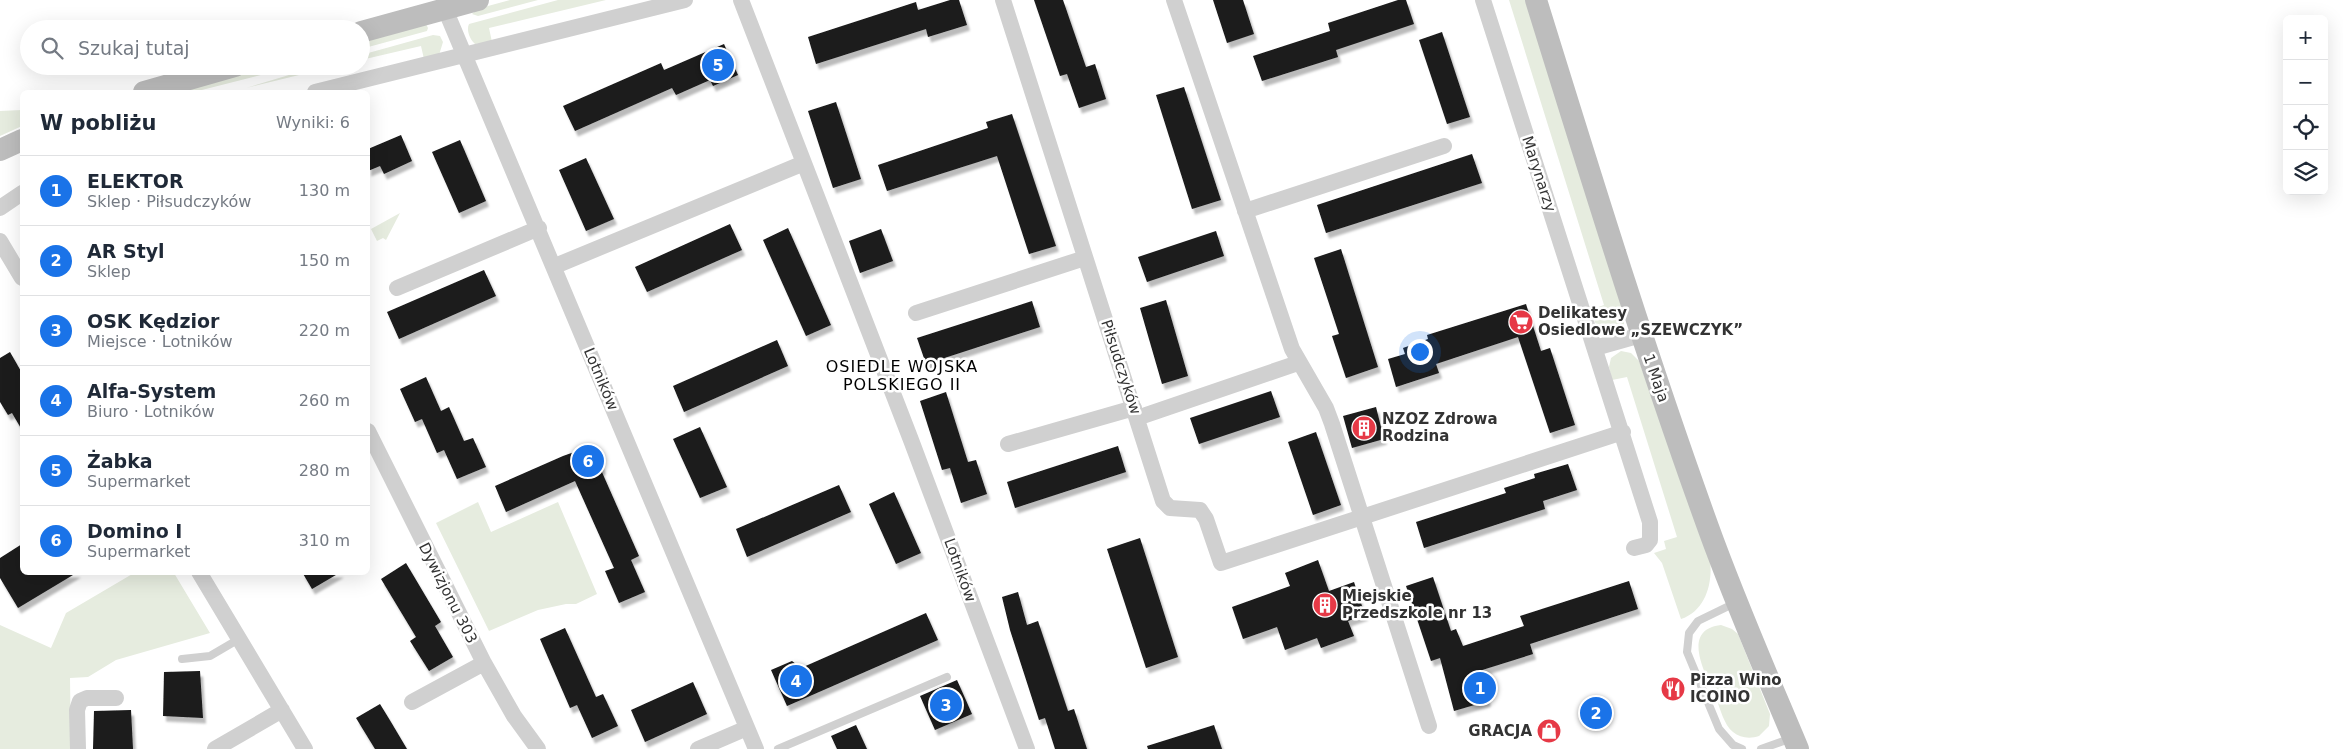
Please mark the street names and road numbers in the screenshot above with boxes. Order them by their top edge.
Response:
street label: Marynarzy [1518,134,1560,214]
street label: Piłsudczyków [1097,317,1145,417]
street label: Lotników [580,345,622,413]
street label: 1 Maja [1639,352,1673,404]
street label: Lotników [940,536,980,604]
street label: Dywizjonu 303 [415,540,481,646]

